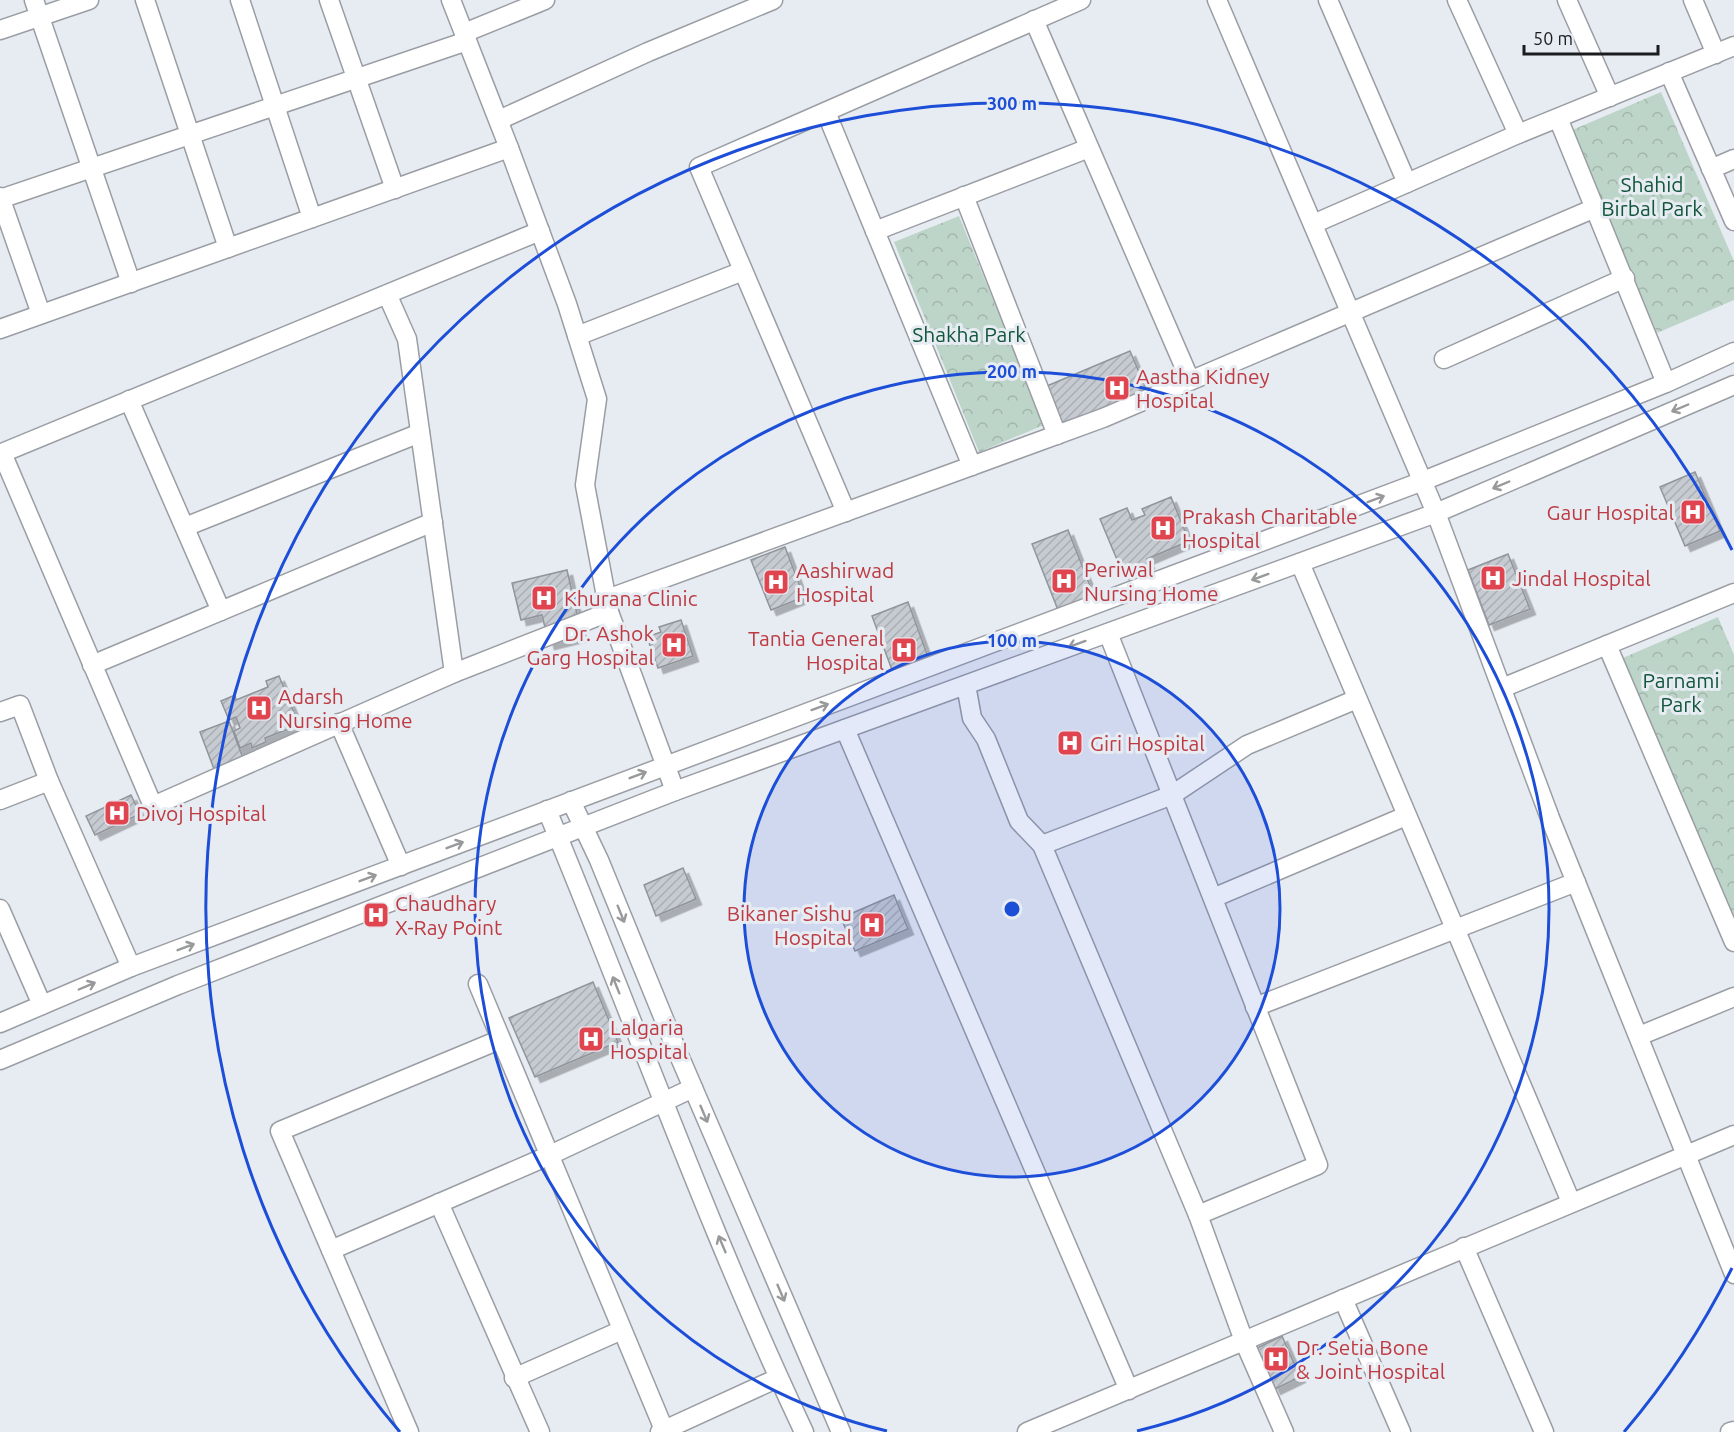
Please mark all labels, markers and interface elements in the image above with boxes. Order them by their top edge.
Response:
scale bar [1524,18,1658,56]
text: 50 m [1533,28,1573,48]
text: 300 m [987,93,1037,113]
park label: Shahid Birbal Park [1601,172,1703,220]
park label: Shakha Park [912,322,1026,346]
text: 200 m [987,361,1037,381]
place label: Aastha Kidney Hospital [1136,364,1270,412]
hospital icon: Aastha Kidney Hospital [1102,373,1132,403]
one-way arrow [1672,403,1690,414]
one-way arrow [1492,480,1511,491]
one-way arrow [1367,492,1385,503]
hospital icon: Gaur Hospital [1678,497,1708,527]
place label: Gaur Hospital [1547,500,1674,524]
place label: Prakash Charitable Hospital [1182,504,1358,552]
hospital icon: Prakash Charitable Hospital [1148,513,1178,543]
place label: Periwal Nursing Home [1084,557,1219,605]
place label: Aashirwad Hospital [796,558,894,606]
hospital icon: Jindal Hospital [1478,563,1508,593]
hospital icon: Periwal Nursing Home [1049,566,1079,596]
place label: Jindal Hospital [1512,566,1651,590]
hospital icon: Aashirwad Hospital [761,567,791,597]
one-way arrow [1251,573,1270,584]
hospital icon: Khurana Clinic [529,583,559,613]
place label: Khurana Clinic [564,586,698,610]
place label: Dr. Ashok Garg Hospital [527,621,654,669]
place label: Tantia General Hospital [748,626,884,674]
hospital icon: Dr. Ashok Garg Hospital [659,630,689,660]
text: 100 m [987,630,1037,650]
hospital icon: Tantia General Hospital [889,635,919,665]
one-way arrow [1068,640,1087,651]
park label: Parnami Park [1642,668,1720,716]
place label: Adarsh Nursing Home [278,684,413,732]
hospital icon: Adarsh Nursing Home [244,693,274,723]
one-way arrow [810,701,829,712]
hospital icon: Giri Hospital [1055,728,1085,758]
place label: Giri Hospital [1090,731,1205,755]
one-way arrow [628,769,646,780]
hospital icon: Divoj Hospital [102,798,132,828]
place label: Divoj Hospital [136,801,266,825]
one-way arrow [446,839,464,850]
one-way arrow [358,872,377,883]
place label: Chaudhary X-Ray Point [395,891,502,939]
centre of rings [1002,899,1022,919]
hospital icon: Chaudhary X-Ray Point [361,900,391,930]
place label: Bikaner Sishu Hospital [727,901,852,949]
one-way arrow [616,905,627,923]
hospital icon: Bikaner Sishu Hospital [857,910,887,940]
one-way arrow [176,940,194,951]
one-way arrow [610,977,621,995]
one-way arrow [77,980,95,991]
place label: Lalgaria Hospital [610,1015,688,1063]
hospital icon: Lalgaria Hospital [576,1024,606,1054]
one-way arrow [699,1104,710,1122]
one-way arrow [716,1235,727,1253]
one-way arrow [776,1283,787,1302]
place label: Dr. Setia Bone & Joint Hospital [1296,1335,1445,1383]
hospital icon: Dr. Setia Bone & Joint Hospital [1261,1344,1291,1374]

